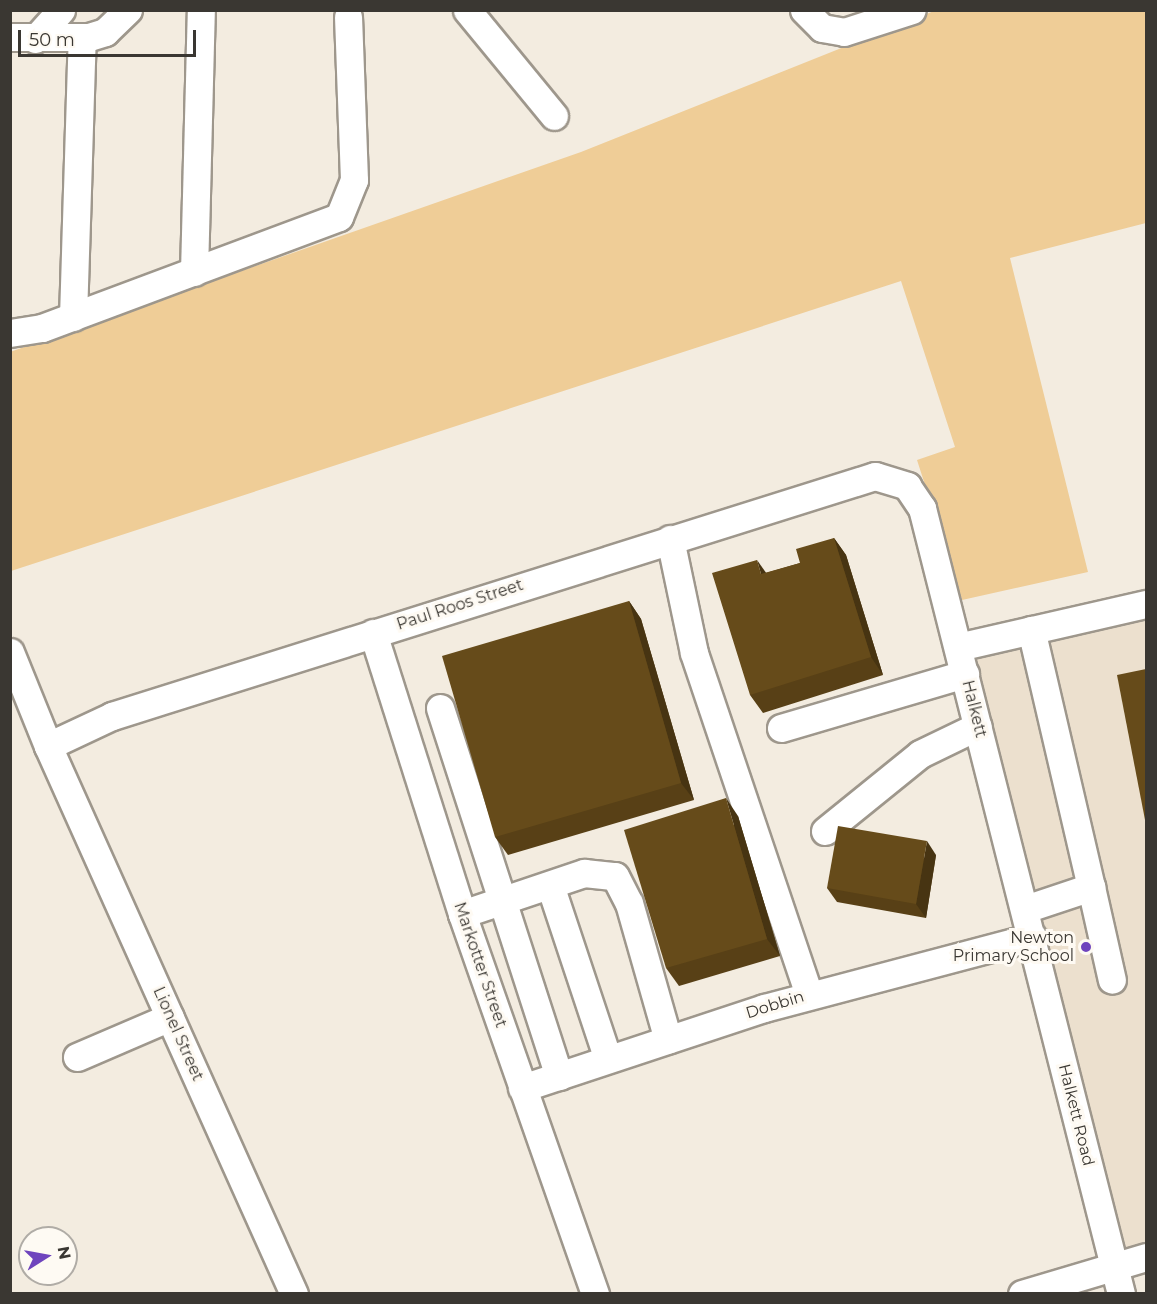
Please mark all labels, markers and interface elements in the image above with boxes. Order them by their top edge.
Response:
scale bar [21,18,200,56]
text: 50 m [29,29,75,51]
street label: Paul Roos Street [394,575,526,635]
street label: Halkett [958,678,990,740]
street label: Markotter Street [450,900,510,1030]
place label: Newton Primary School [953,928,1074,966]
marker: Newton Primary School [1079,940,1093,954]
street label: Lionel Street [149,984,207,1084]
street label: Dobbin [743,987,807,1023]
street label: Halkett Road [1054,1062,1098,1168]
north arrow [18,1226,78,1286]
text: N [54,1245,75,1261]

